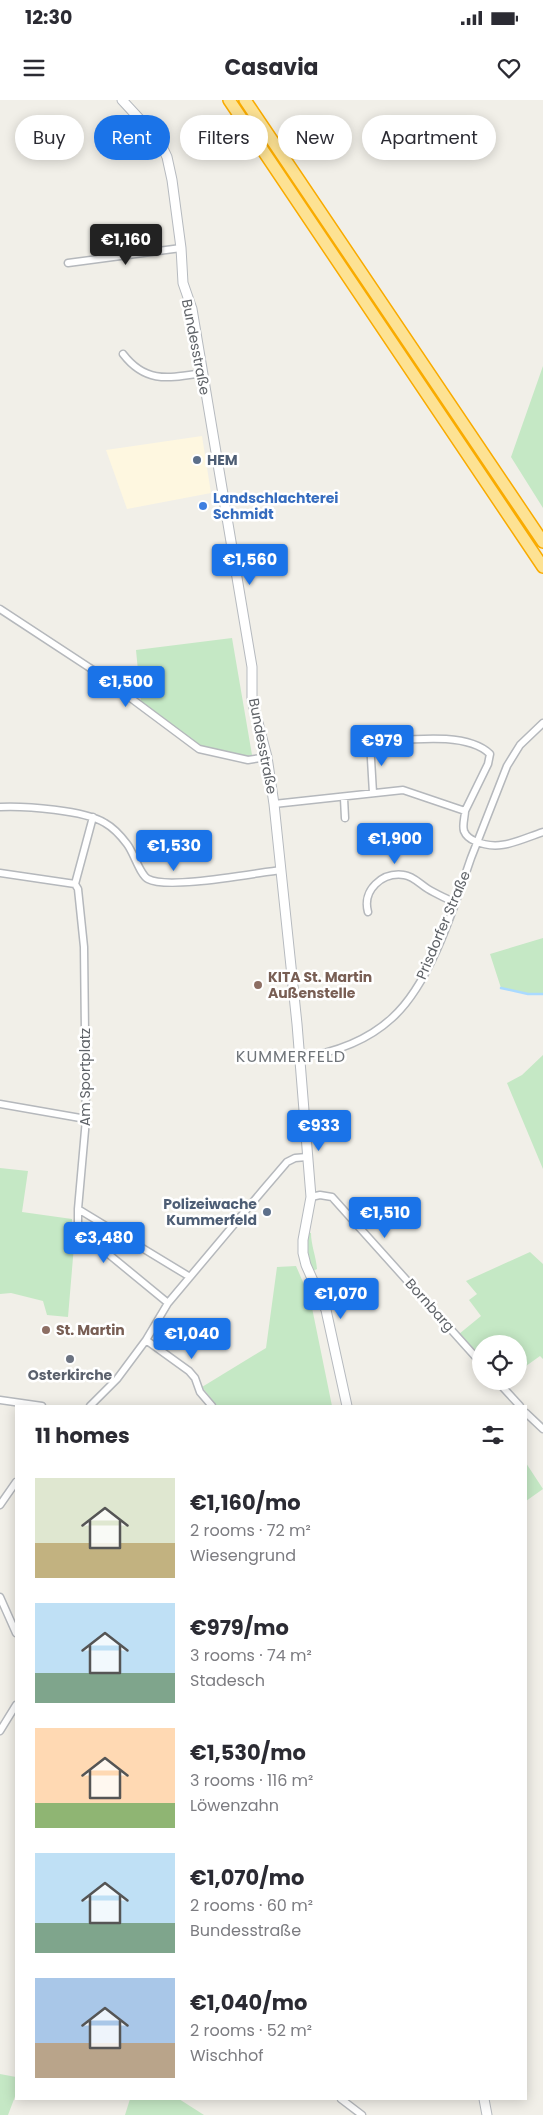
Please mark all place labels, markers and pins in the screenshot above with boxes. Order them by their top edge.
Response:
pin: €1,160 [85,224,167,266]
place label: HEM [207,450,238,470]
marker: HEM [191,454,203,466]
place label: Landschlachterei Schmidt [213,488,338,524]
marker: Landschlachterei Schmidt [197,500,209,512]
pin: €1,560 [209,544,291,586]
pin: €1,500 [85,666,167,708]
pin: €979 [352,724,412,767]
pin: €1,900 [354,822,436,865]
pin: €1,530 [133,830,215,872]
place label: KITA St. Martin Außenstelle [268,967,372,1003]
marker: KITA St. Martin Außenstelle [252,979,264,991]
pin: €933 [289,1110,349,1152]
place label: Polizeiwache Kummerfeld [163,1194,257,1230]
pin: €1,510 [344,1196,426,1239]
marker: Polizeiwache Kummerfeld [261,1206,273,1218]
pin: €3,480 [63,1222,145,1264]
pin: €1,070 [300,1278,382,1320]
pin: €1,040 [151,1318,233,1360]
place label: St. Martin [56,1320,125,1340]
marker: St. Martin [40,1324,52,1336]
marker: Osterkirche [64,1353,76,1365]
place label: Osterkirche [28,1365,113,1385]

